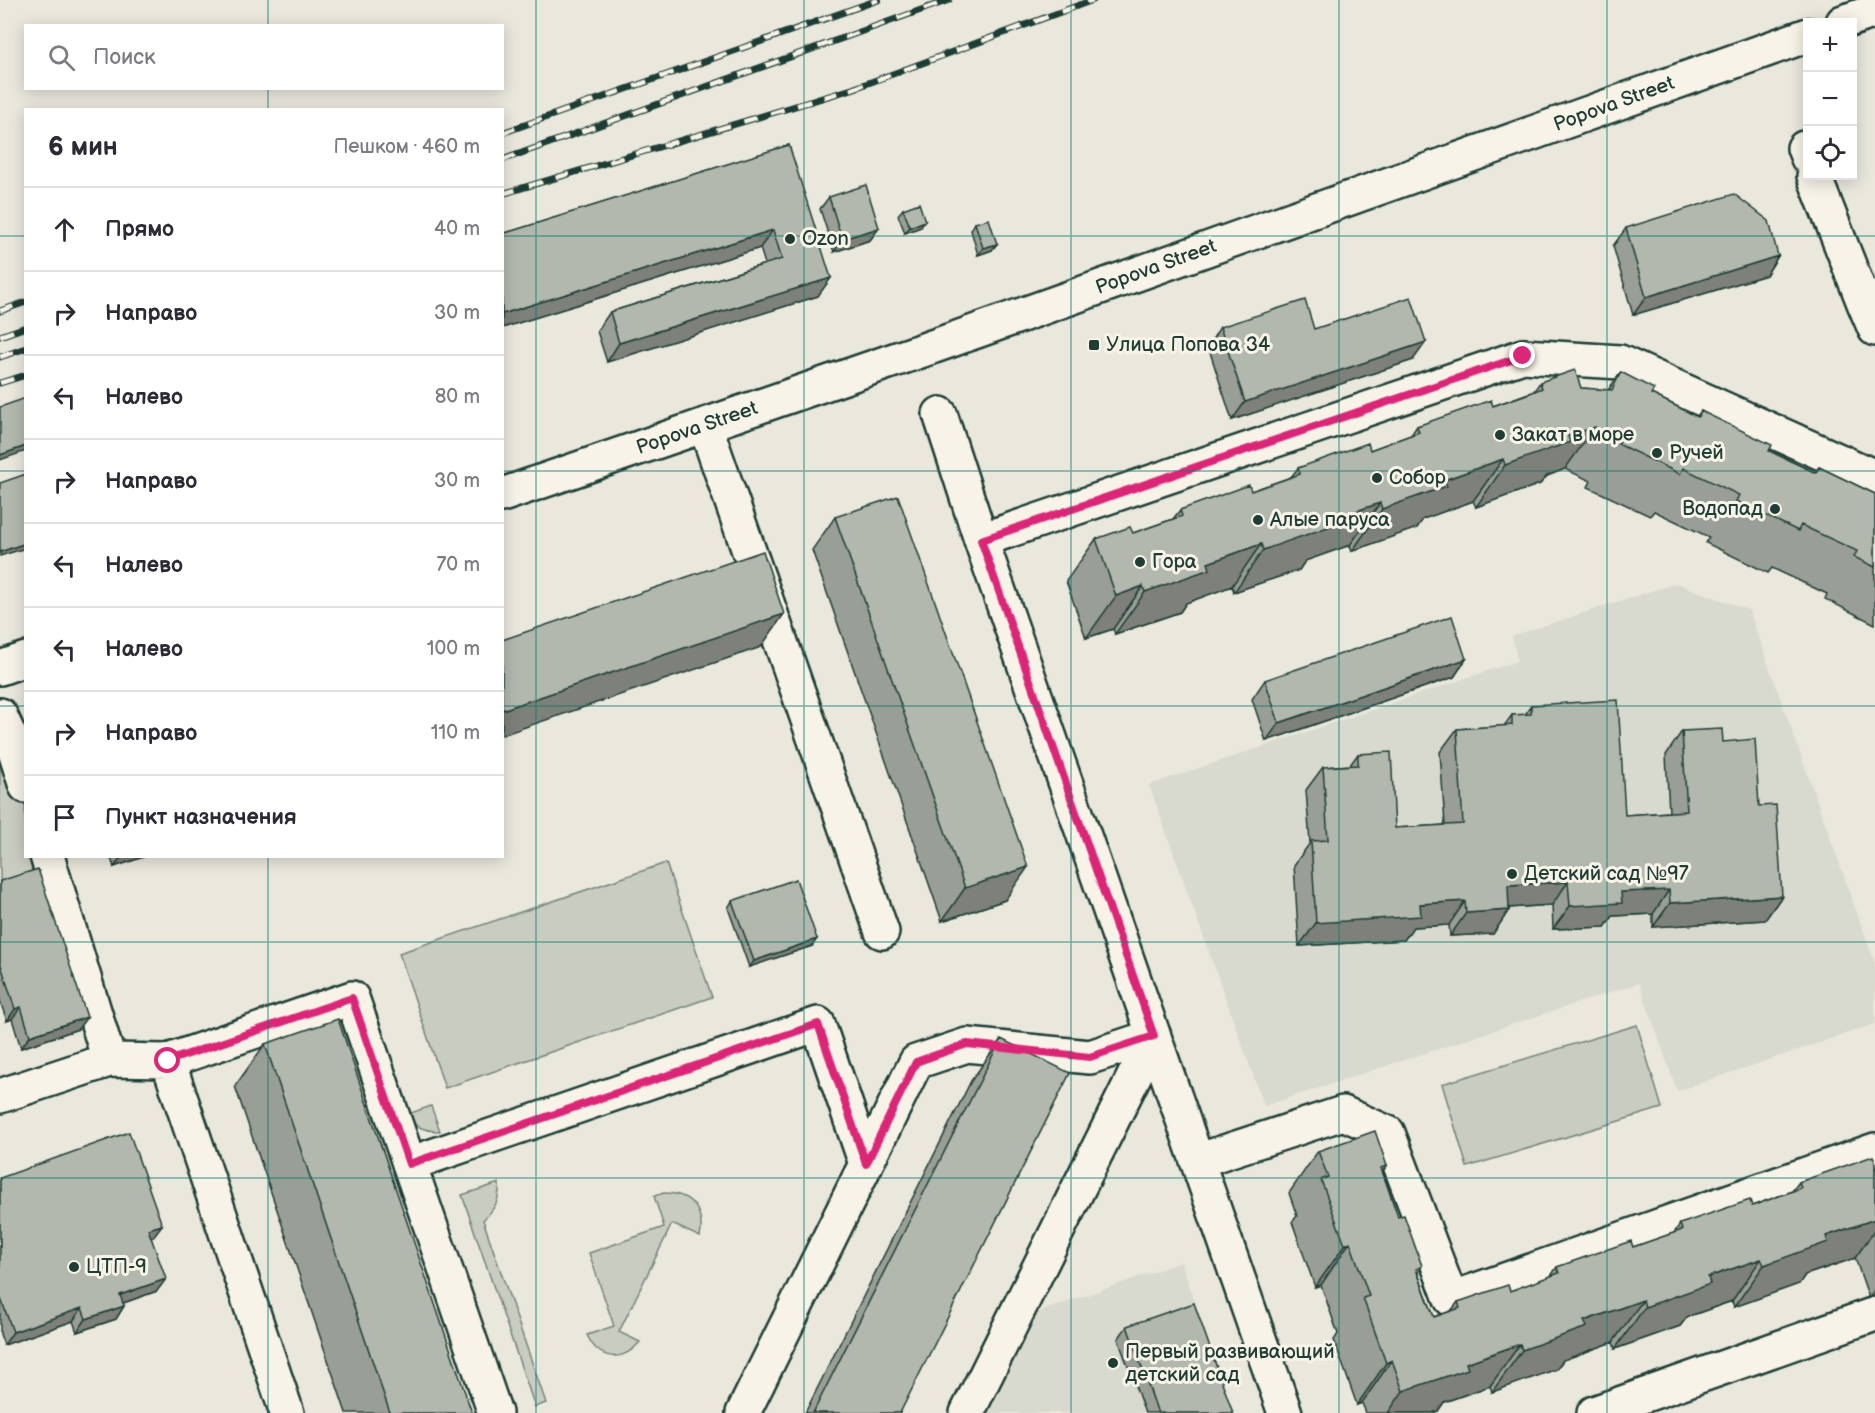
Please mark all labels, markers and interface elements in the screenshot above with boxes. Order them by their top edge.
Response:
map controls [1803,18,1857,180]
button: + [1803,18,1857,72]
search box [24,24,504,90]
icon: search [45,41,78,74]
text: Поиск [93,44,156,71]
street label: Popova Street [1550,71,1678,137]
button: − [1803,72,1857,126]
button: locate [1803,126,1857,180]
text: 6 мин [48,132,118,163]
text: Пешком · 460 m [333,135,480,159]
icon: ahead [48,213,81,246]
text: Прямо [105,216,174,243]
text: 40 m [434,217,480,241]
place label: Ozon [802,227,849,251]
marker: Ozon [783,232,797,246]
street label: Popova Street [1092,234,1220,300]
icon: right [48,297,81,330]
text: Направо [105,300,197,327]
text: 30 m [434,301,480,325]
place label: Улица Попова 34 [1106,333,1270,357]
marker: Улица Попова 34 [1087,338,1101,352]
route end [1509,342,1535,368]
icon: left [48,381,81,414]
text: Налево [105,384,183,411]
text: 80 m [435,385,480,409]
street label: Popova Street [633,396,761,460]
place label: Закат в море [1512,423,1634,447]
marker: Закат в море [1493,428,1507,442]
place label: Ручей [1669,441,1724,465]
marker: Ручей [1650,446,1664,460]
icon: right [48,465,81,498]
place label: Собор [1389,466,1446,490]
text: Направо [105,468,197,495]
text: 30 m [434,469,480,493]
marker: Собор [1370,471,1384,485]
place label: Водопад [1682,497,1763,521]
marker: Водопад [1768,502,1782,516]
place label: Алые паруса [1269,508,1390,532]
marker: Алые паруса [1251,513,1265,527]
icon: left [48,549,81,582]
place label: Гора [1152,550,1197,574]
text: Налево [105,552,183,579]
text: 70 m [436,553,480,577]
marker: Гора [1133,555,1147,569]
icon: left [48,633,81,666]
text: Налево [105,636,183,663]
text: 100 m [427,637,480,661]
icon: right [48,717,81,750]
text: Направо [105,720,197,747]
text: 110 m [431,721,480,745]
icon: arrive [48,801,81,834]
text: Пункт назначения [105,804,297,831]
place label: Детский сад №97 [1524,862,1689,886]
marker: Детский сад №97 [1505,867,1519,881]
route start [154,1047,180,1073]
place label: ЦТП-9 [86,1255,147,1279]
marker: ЦТП-9 [67,1260,81,1274]
place label: Первый развивающий детский сад [1125,1340,1335,1387]
marker: Первый развивающий детский сад [1106,1356,1120,1370]

